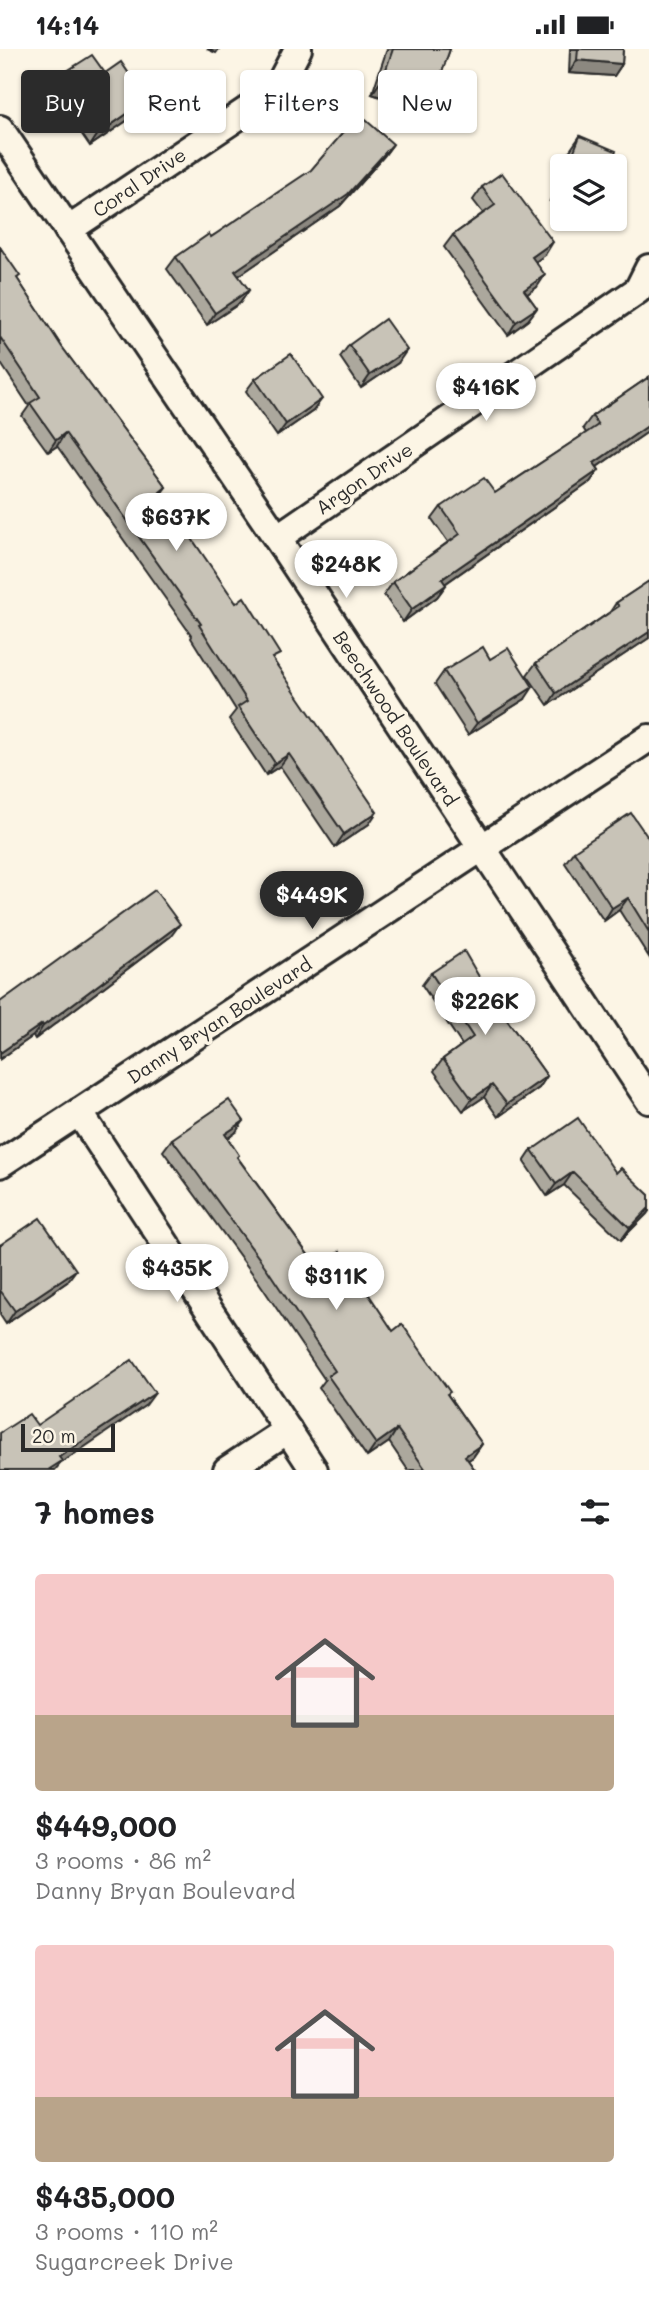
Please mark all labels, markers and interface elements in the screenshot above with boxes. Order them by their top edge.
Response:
text: 14:14 [35,8,99,42]
chip: Buy [21,70,110,133]
chip: Rent [124,70,226,133]
chip: Filters [240,70,364,133]
chip: New [378,70,477,133]
street label: Coral Drive [88,142,190,222]
map controls [550,154,627,231]
button: layers [550,154,627,231]
pin: $416K [437,363,535,423]
text: $416K [452,371,520,401]
street label: Argon Drive [311,436,417,520]
pin: $637K [127,493,225,553]
text: $637K [141,501,211,531]
pin: $248K [297,540,395,600]
text: $248K [310,548,382,578]
street label: Beechwood Boulevard [328,626,464,810]
pin: $449K [263,871,361,931]
text: $449K [276,879,348,909]
street label: Danny Bryan Boulevard [122,951,316,1089]
pin: $226K [436,977,534,1037]
text: $226K [451,985,519,1015]
pin: $435K [128,1245,226,1304]
text: $435K [141,1252,213,1282]
pin: $311K [287,1253,385,1312]
text: $311K [304,1260,368,1290]
scale bar [21,1421,116,1453]
text: 20 m [32,1423,76,1448]
text: 7 homes [35,1492,155,1532]
icon: filters [576,1493,614,1531]
icon: home [262,1620,388,1746]
text: $449,000 [35,1805,177,1845]
text: 3 rooms · 86 m² [35,1845,211,1875]
text: Danny Bryan Boulevard [35,1875,295,1905]
icon: home [262,1991,388,2117]
text: $435,000 [35,2176,175,2216]
text: 3 rooms · 110 m² [35,2216,218,2246]
text: Sugarcreek Drive [35,2246,234,2276]

